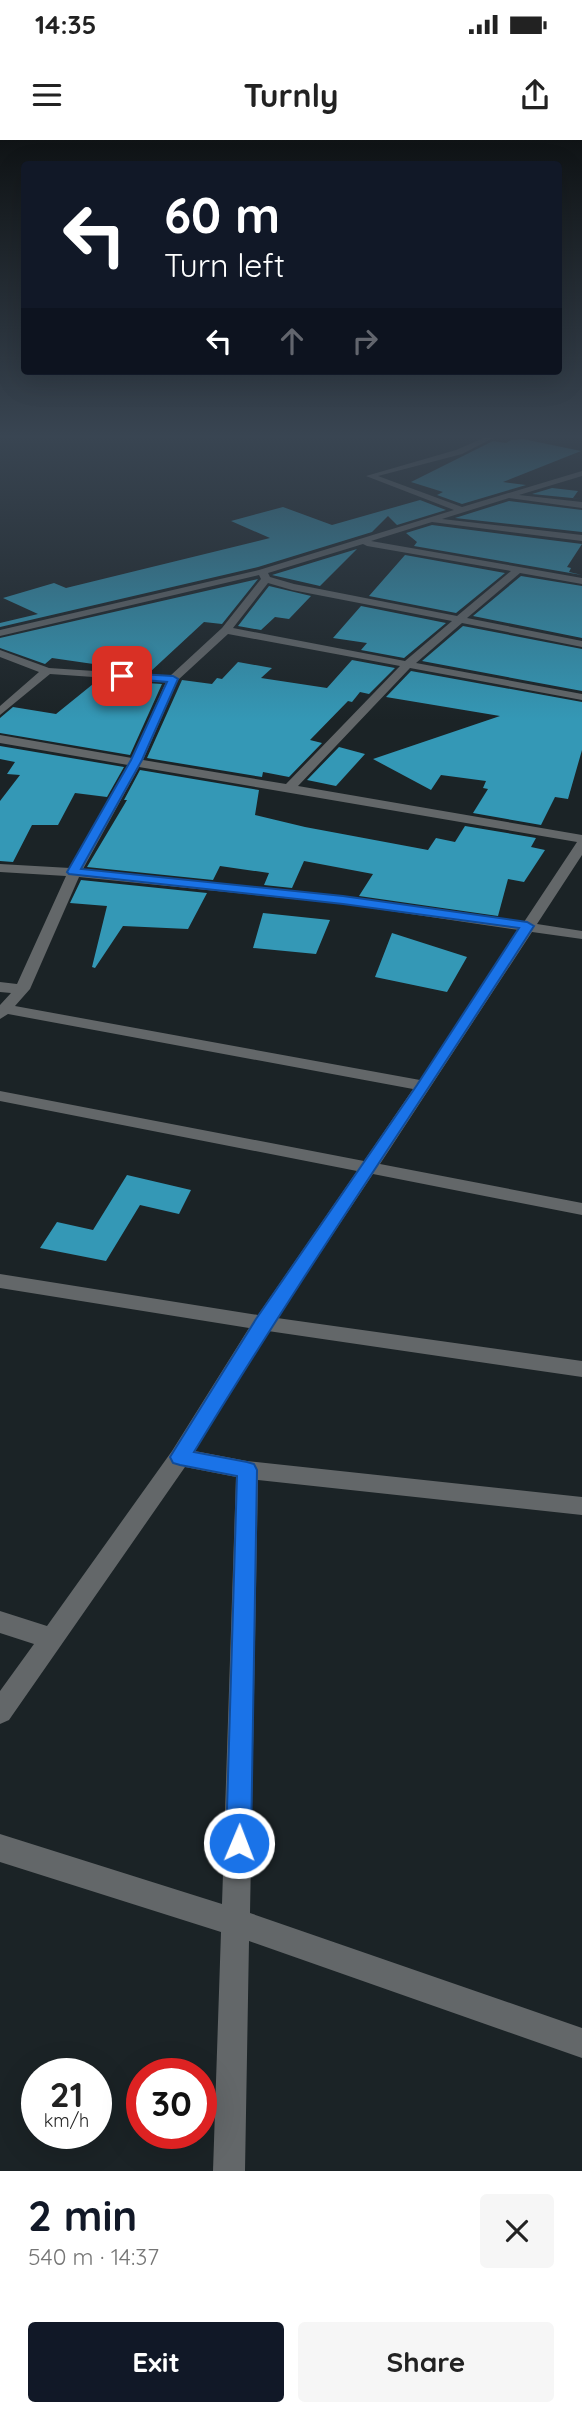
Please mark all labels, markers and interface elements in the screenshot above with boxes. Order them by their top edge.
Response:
text: 14:35 [35,8,96,41]
text: Turnly [244,75,338,115]
icon: menu [28,76,66,114]
icon: share [516,76,554,114]
text: 60 m [164,184,280,245]
icon: left [49,189,140,280]
text: Turn left [164,245,285,285]
icon: left [200,322,238,360]
icon: ahead [273,322,311,360]
icon: right [346,322,384,360]
pin [92,646,152,706]
icon: arrive [103,657,141,695]
position arrow [202,1806,276,1880]
speed limit sign: 30 [126,2058,217,2149]
text: 21 [50,2072,83,2116]
text: km/h [44,2109,89,2132]
text: 2 min [28,2189,137,2242]
button: close [480,2194,554,2268]
text: 540 m · 14:37 [28,2242,159,2271]
button: Exit [28,2322,284,2402]
button: Share [298,2322,554,2402]

